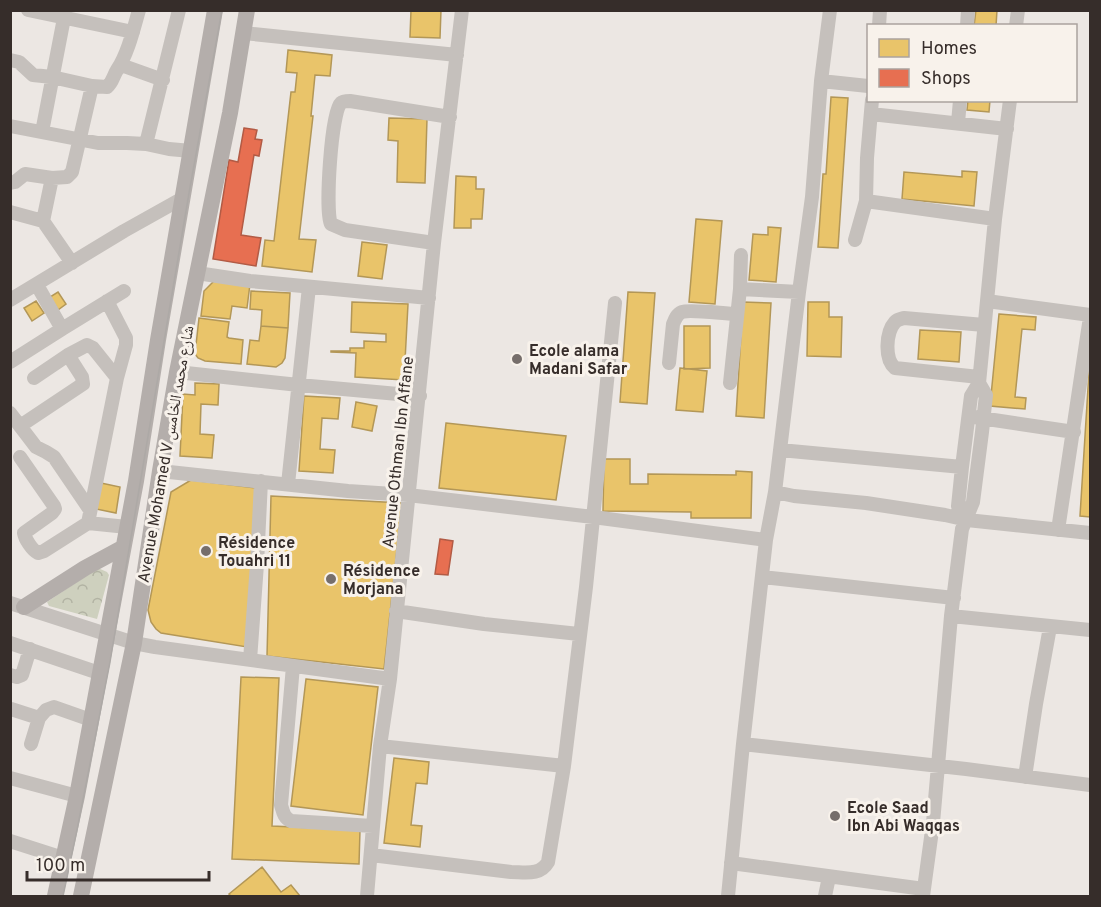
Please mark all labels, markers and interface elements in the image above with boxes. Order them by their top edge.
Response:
legend [867,24,1077,102]
text: Homes [921,38,977,61]
text: Shops [921,68,971,91]
street label: Avenue Mohamed V شارع محمد الخامس [134,324,199,584]
place label: Ecole alama Madani Safar [529,342,628,380]
marker: Ecole alama Madani Safar [510,352,524,366]
street label: Avenue Othman Ibn Affane [379,355,419,549]
place label: Résidence Touahri 11 [218,534,295,572]
marker: Résidence Touahri 11 [199,544,213,558]
place label: Résidence Morjana [343,562,420,600]
marker: Résidence Morjana [324,572,338,586]
place label: Ecole Saad Ibn Abi Waqqas [847,799,960,837]
marker: Ecole Saad Ibn Abi Waqqas [828,809,842,823]
scale bar [27,844,208,882]
text: 100 m [36,855,85,878]

